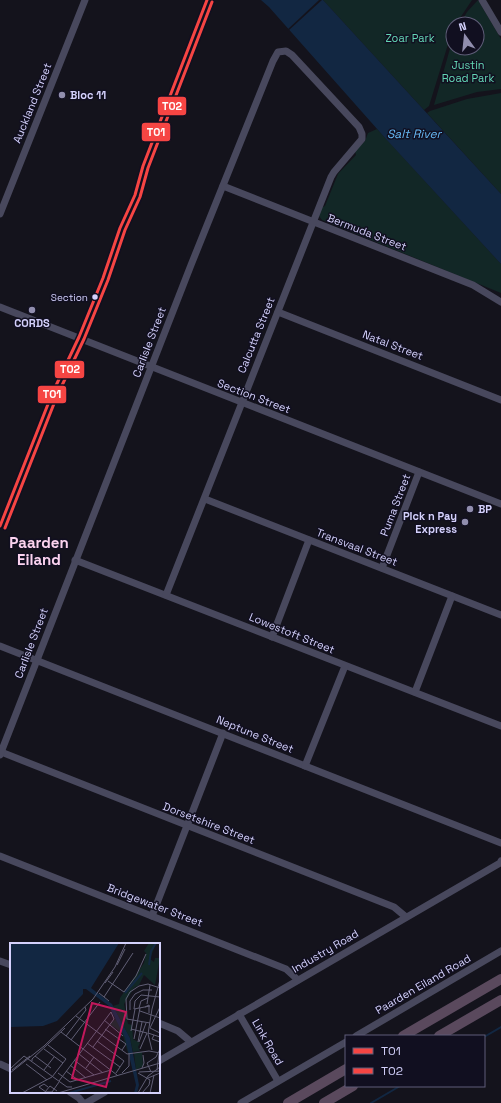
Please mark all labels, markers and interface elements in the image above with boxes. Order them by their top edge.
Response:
north arrow [445,16,485,56]
text: N [457,19,468,34]
park label: Zoar Park [385,31,435,45]
park label: Justin Road Park [442,58,494,85]
street label: Auckland Street [10,61,54,145]
place label: Bloc 11 [70,88,106,102]
marker: Bloc 11 [57,90,67,100]
line badge: T02 [157,96,187,116]
text: T02 [162,99,183,113]
line badge: T01 [141,122,171,142]
text: T01 [147,125,165,139]
water label: Salt River [387,126,443,142]
street label: Bermuda Street [325,210,409,254]
place label: Section [51,291,88,304]
marker: Section [90,292,100,302]
street label: Calcutta Street [234,295,278,375]
marker: CORDS [27,305,37,315]
street label: Carlisle Street [129,305,169,379]
place label: CORDS [14,316,50,330]
street label: Natal Street [361,327,425,363]
line badge: T02 [54,360,85,379]
text: T02 [60,362,81,376]
street label: Section Street [215,376,293,416]
line badge: T01 [37,385,67,404]
text: T01 [43,387,61,401]
street label: Puma Street [377,472,413,538]
place label: BP [478,502,492,516]
marker: BP [465,504,475,514]
place label: Pick n Pay Express [403,509,457,536]
marker: Pick n Pay Express [460,517,470,527]
street label: Transvaal Street [314,525,400,569]
district label: Paarden Eiland [9,533,69,569]
street label: Carlisle Street [11,606,51,680]
street label: Lowestoft Street [247,609,337,657]
street label: Neptune Street [214,712,296,756]
street label: Dorsetshire Street [161,799,257,847]
street label: Bridgewater Street [105,880,205,930]
street label: Industry Road [289,926,361,976]
inset map [10,943,160,1093]
street label: Paarden Eiland Road [373,951,473,1017]
street label: Link Road [249,1016,287,1068]
legend [345,1035,485,1087]
text: T01 [381,1043,401,1059]
text: T02 [381,1063,403,1079]

